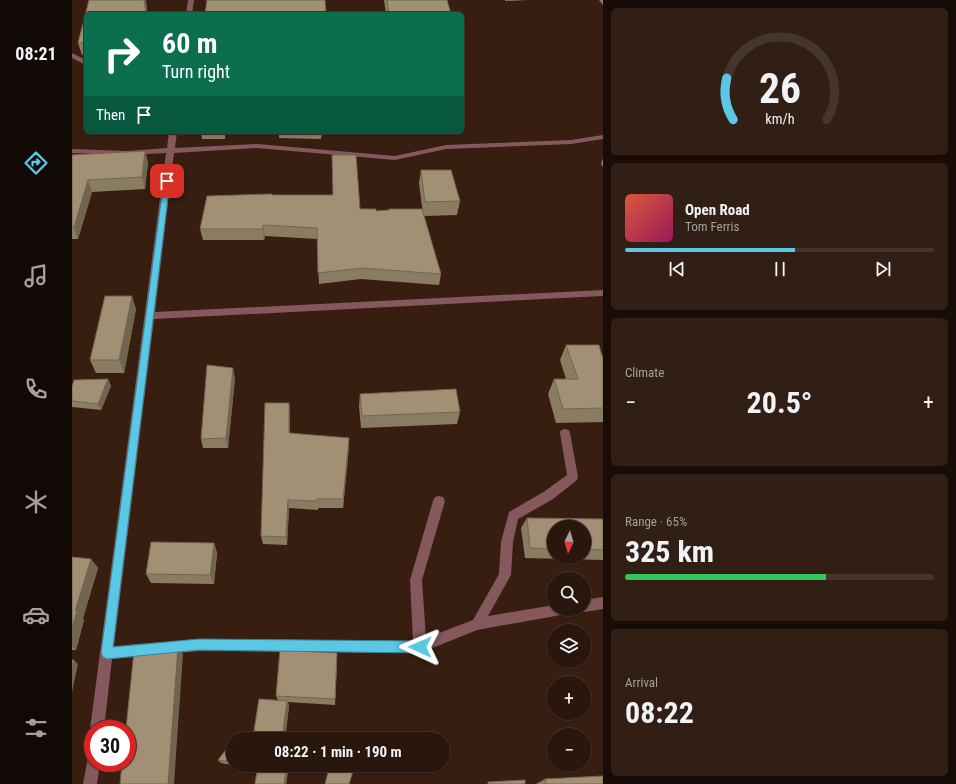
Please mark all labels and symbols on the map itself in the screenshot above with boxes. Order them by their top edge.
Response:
pin [150,164,184,198]
north arrow [547,520,591,564]
position arrow [399,626,441,668]
speed limit sign: 30 [84,720,136,772]

